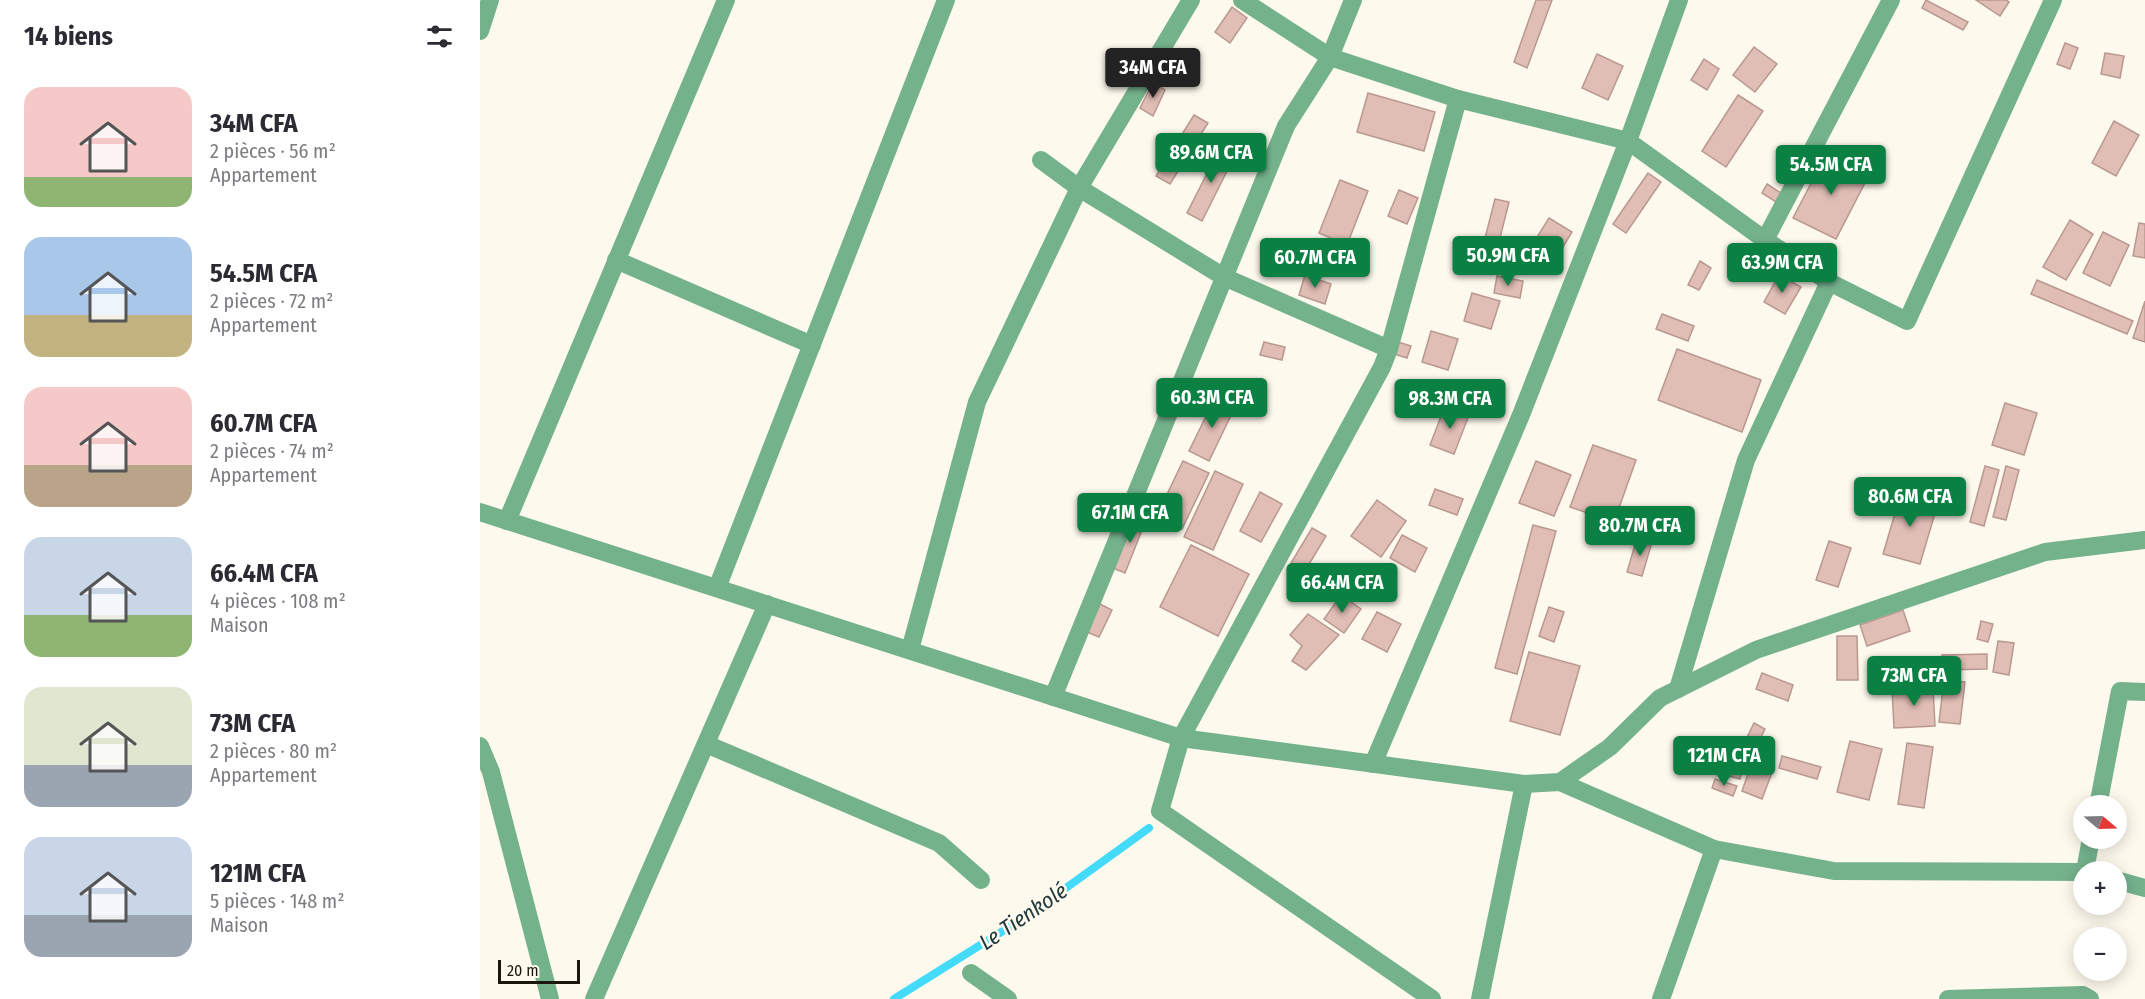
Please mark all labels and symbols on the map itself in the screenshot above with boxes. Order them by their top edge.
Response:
pin: 34M CFA [1098,48,1208,99]
pin: 89.6M CFA [1142,133,1280,184]
pin: 54.5M CFA [1762,145,1900,196]
pin: 50.9M CFA [1439,236,1577,287]
pin: 60.7M CFA [1246,238,1384,289]
pin: 63.9M CFA [1713,243,1851,294]
pin: 60.3M CFA [1143,378,1281,429]
pin: 98.3M CFA [1381,379,1519,430]
pin: 80.6M CFA [1841,477,1979,528]
pin: 67.1M CFA [1061,493,1199,544]
pin: 80.7M CFA [1571,506,1709,557]
pin: 66.4M CFA [1273,563,1411,614]
pin: 73M CFA [1859,656,1969,707]
pin: 121M CFA [1662,736,1786,787]
north arrow [2073,795,2127,849]
water label: Le Tienkolé [974,877,1073,956]
scale bar [498,957,580,984]

